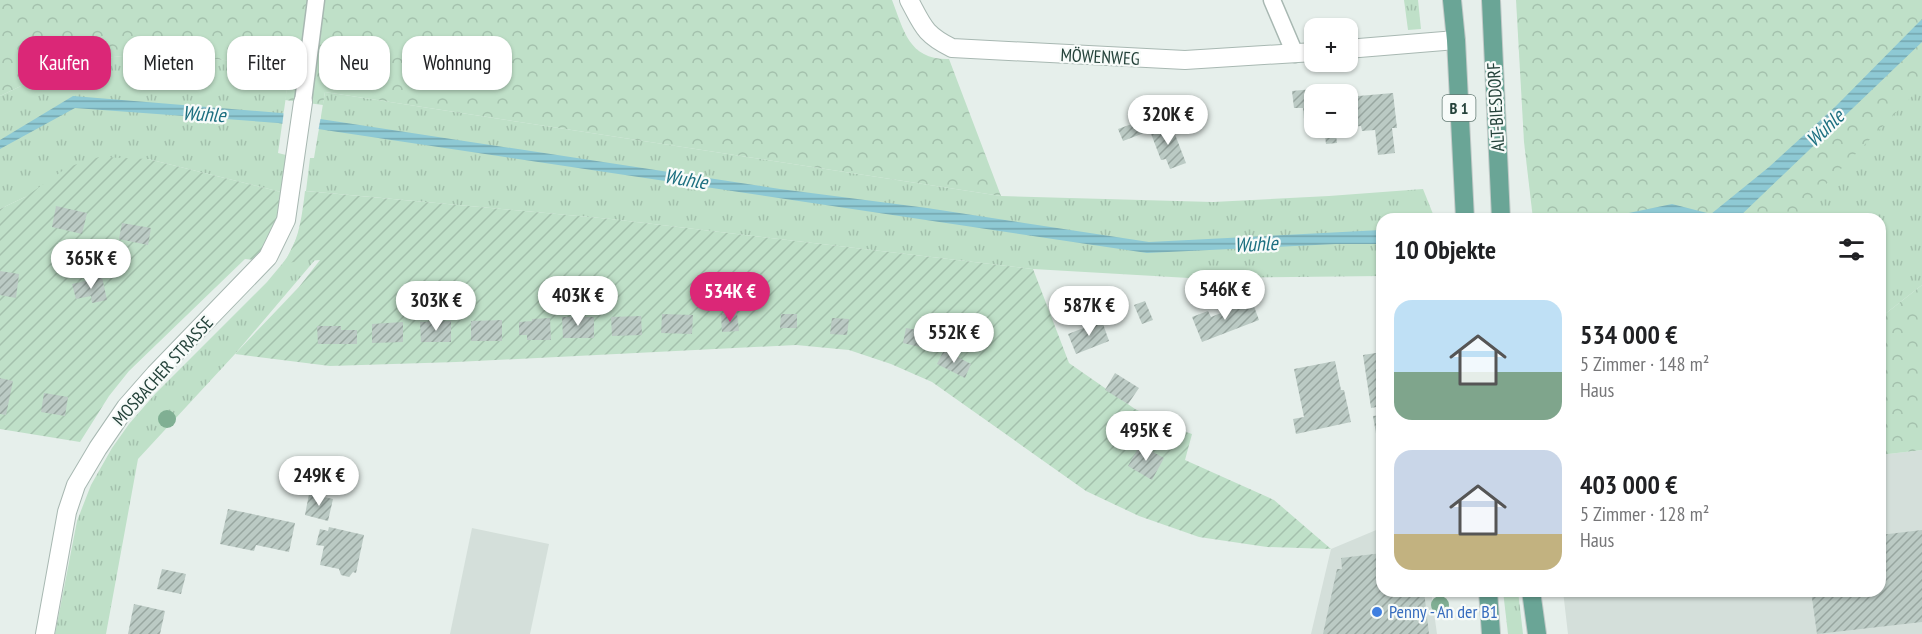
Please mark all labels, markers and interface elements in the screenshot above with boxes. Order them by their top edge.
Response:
map controls [1304,18,1358,138]
button: + [1304,18,1358,72]
chip: Kaufen [18,36,111,90]
chip: Mieten [123,36,215,90]
chip: Filter [227,36,307,90]
chip: Neu [319,36,390,90]
chip: Wohnung [402,36,512,90]
street label: MÖWENWEG [1060,43,1140,70]
street label: ALT-BIESDORF [1482,62,1509,152]
button: − [1304,84,1358,138]
pin: 320K € [1119,95,1217,146]
road number: B 1 [1442,95,1476,121]
water label: Wuhle [182,100,228,128]
text: 320K € [1142,101,1194,127]
water label: Wuhle [1800,102,1851,152]
water label: Wuhle [663,163,711,195]
water label: Wuhle [1234,230,1280,258]
text: 10 Objekte [1394,233,1496,266]
icon: filters [1835,233,1868,266]
pin: 365K € [42,239,140,290]
text: 365K € [65,245,117,271]
pin: 546K € [1176,270,1274,321]
pin: 534K € [681,272,779,323]
pin: 403K € [529,276,627,327]
text: 546K € [1199,276,1251,302]
text: 534K € [704,278,756,304]
pin: 303K € [387,281,485,332]
text: 403K € [552,282,604,308]
pin: 587K € [1040,286,1138,337]
text: 303K € [410,287,462,313]
text: 587K € [1063,292,1115,318]
street label: MOSBACHER STRASSE [107,311,218,430]
pin: 552K € [905,313,1003,364]
text: 534 000 € [1580,318,1678,351]
text: 552K € [928,319,980,345]
icon: home [1442,324,1514,396]
text: 5 Zimmer · 148 m² [1580,351,1709,377]
text: Haus [1580,377,1614,403]
pin: 495K € [1097,411,1195,462]
text: 495K € [1120,417,1172,443]
pin: 249K € [270,456,368,507]
text: 249K € [293,462,345,488]
text: 403 000 € [1580,468,1678,501]
icon: home [1442,474,1514,546]
text: 5 Zimmer · 128 m² [1580,501,1709,527]
text: Haus [1580,527,1614,553]
place label: Penny - An der B1 [1389,600,1498,623]
marker: Penny - An der B1 [1370,605,1384,619]

